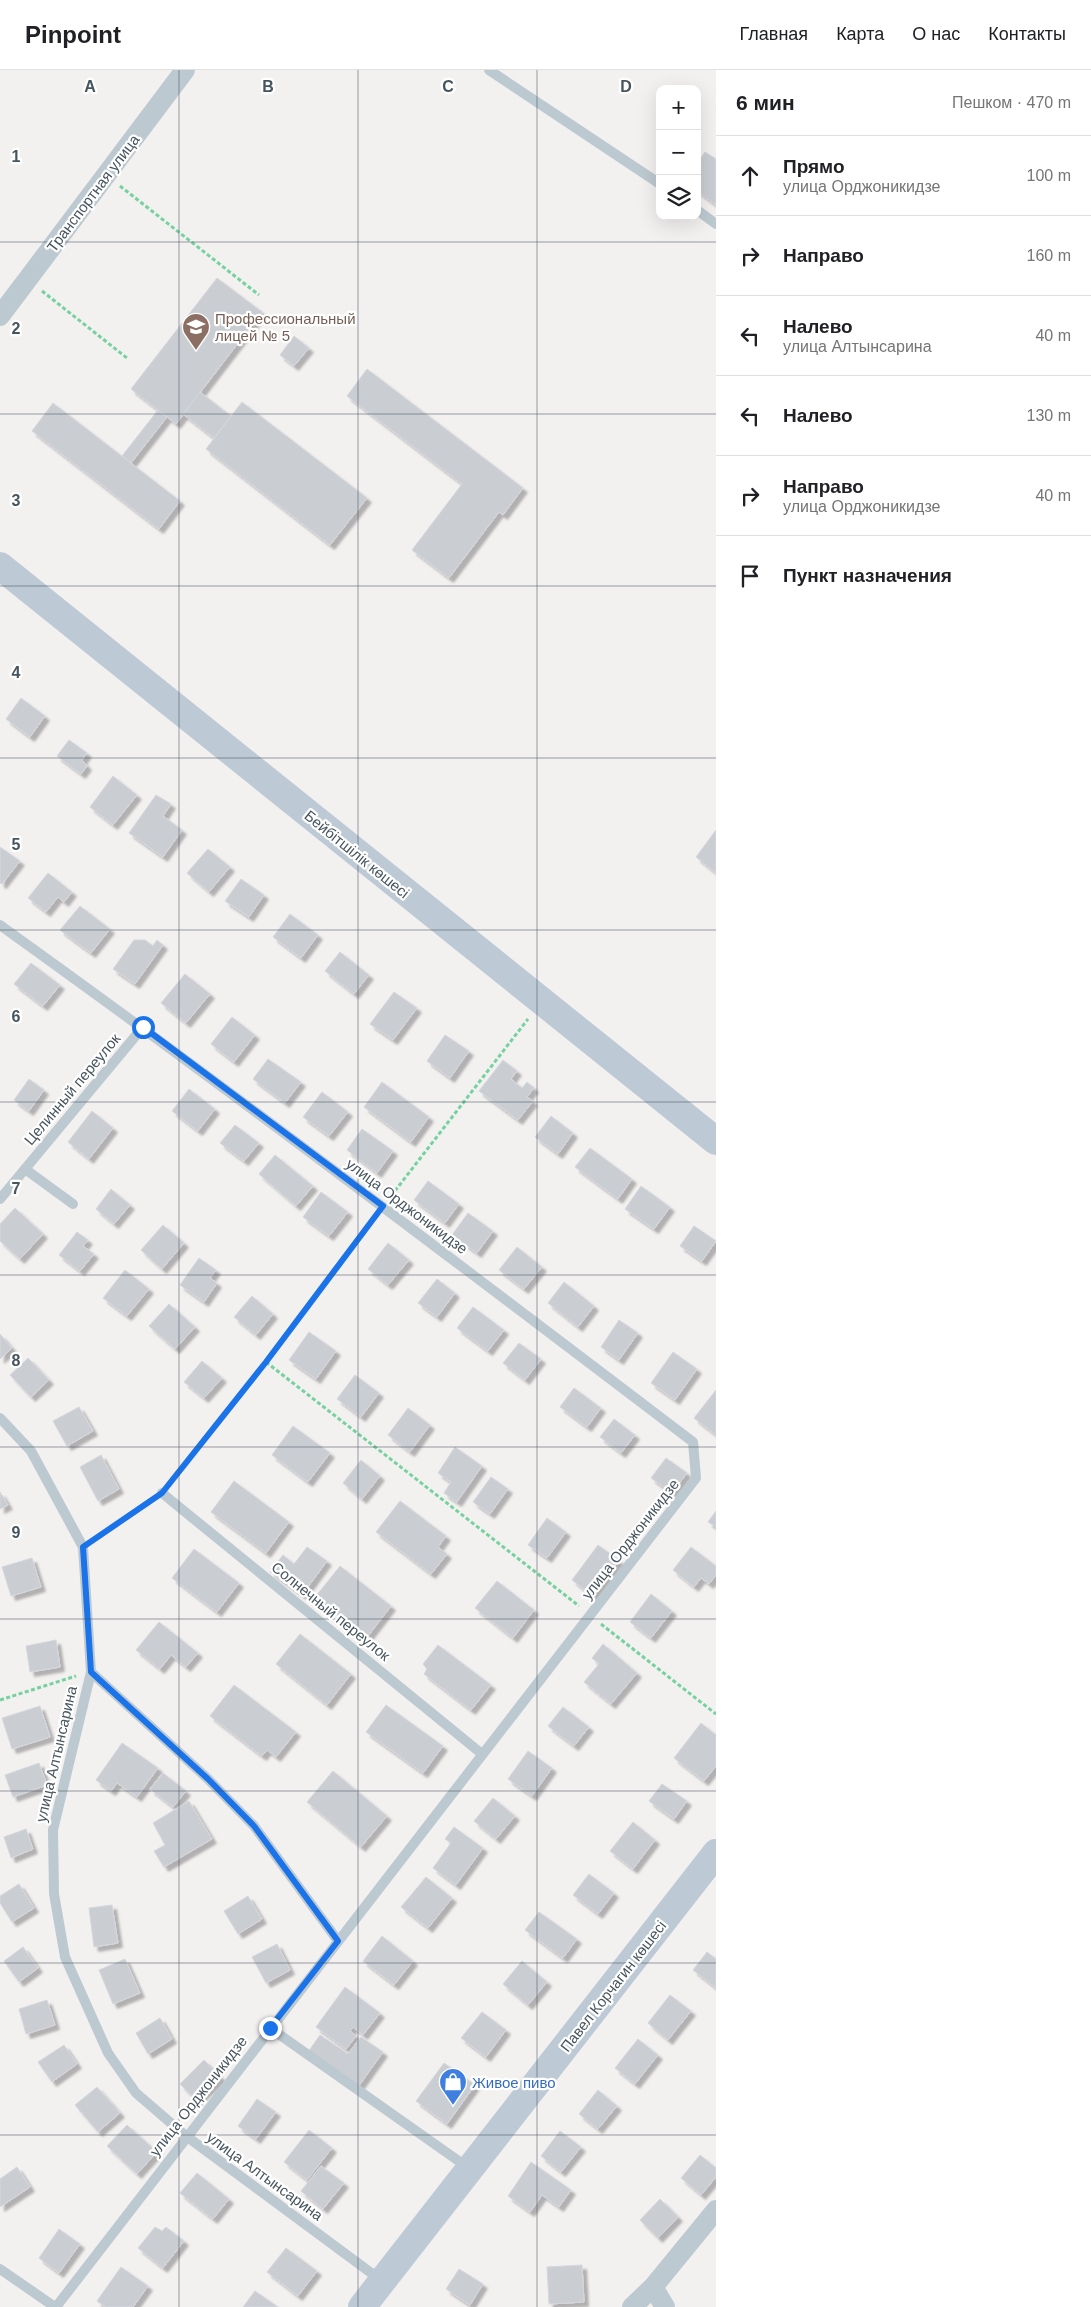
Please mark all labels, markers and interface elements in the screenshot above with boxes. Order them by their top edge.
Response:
text: Pinpoint [25,21,121,48]
text: Главная [740,24,808,44]
text: Карта [836,24,884,44]
text: О нас [912,24,960,44]
text: Контакты [988,24,1066,44]
text: A [84,78,96,95]
text: B [262,78,274,95]
text: C [442,78,454,95]
text: D [620,78,632,95]
map controls [656,85,701,220]
button: + [656,85,701,130]
text: 6 мин [736,91,795,114]
text: Пешком · 470 m [952,94,1071,111]
button: − [656,130,701,175]
street label: Транспортная улица [43,131,143,255]
text: 1 [12,148,21,165]
text: Прямо [783,156,845,177]
icon: ahead [736,162,764,190]
text: 100 m [1027,167,1071,184]
button: layers [656,175,701,220]
text: улица Орджоникидзе [783,178,940,195]
icon: right [736,242,764,270]
text: Направо [783,245,864,266]
text: 160 m [1027,247,1071,264]
place label: Профессиональный лицей № 5 [215,310,356,344]
school or university icon: Профессиональный лицей № 5 [181,312,211,351]
text: Налево [783,316,853,337]
text: 2 [12,320,21,337]
icon: left [736,322,764,350]
text: 40 m [1035,327,1071,344]
text: улица Алтынсарина [783,338,932,355]
icon: left [736,402,764,430]
text: Налево [783,405,853,426]
text: 130 m [1027,407,1071,424]
text: Направо [783,476,864,497]
icon: right [736,482,764,510]
text: 40 m [1035,487,1071,504]
text: 3 [12,492,21,509]
text: улица Орджоникидзе [783,498,940,515]
icon: arrive [736,562,764,590]
text: Пункт назначения [783,565,952,586]
text: 4 [12,664,21,681]
street label: Бейбітшілік көшесі [301,807,413,901]
text: 5 [12,836,21,853]
text: 6 [12,1008,21,1025]
route start [132,1016,155,1039]
street label: Целинный переулок [21,1030,124,1148]
street label: улица Орджоникидзе [343,1155,471,1257]
text: 7 [12,1180,21,1197]
text: 8 [12,1352,21,1369]
street label: улица Орджоникидзе [578,1476,682,1602]
text: 9 [12,1524,21,1541]
street label: Солнечный переулок [268,1558,394,1664]
street label: улица Алтынсарина [32,1684,80,1824]
street label: Павел Корчагин көшесі [557,1917,669,2055]
route end [259,2017,282,2040]
street label: улица Орджоникидзе [146,2033,250,2159]
shop icon: Живое пиво [438,2067,468,2106]
place label: Живое пиво [472,2074,556,2091]
street label: улица Алтынсарина [204,2128,327,2224]

